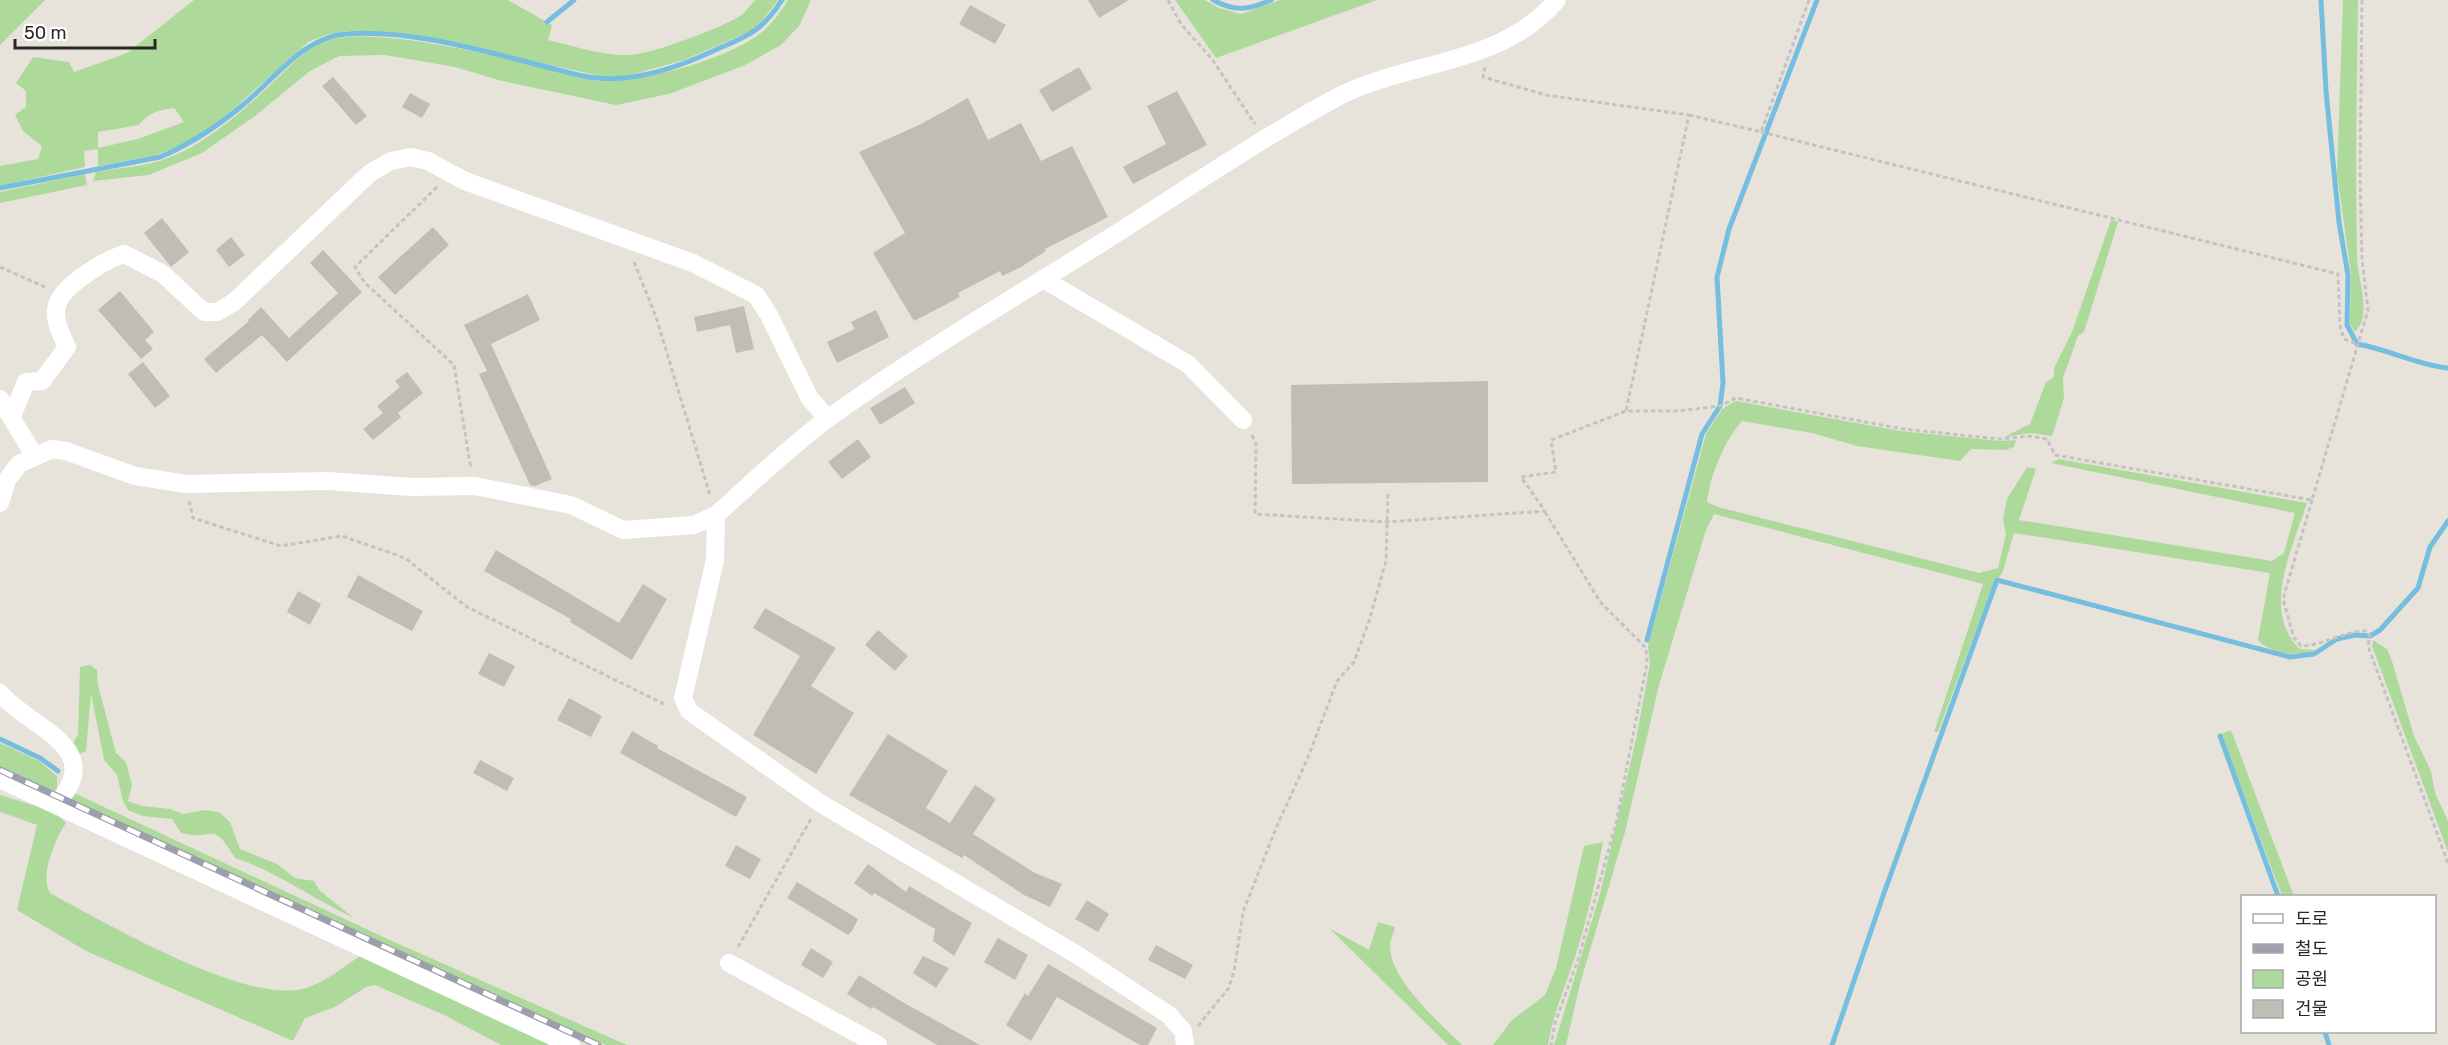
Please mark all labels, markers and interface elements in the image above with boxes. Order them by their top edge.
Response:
scale bar [15,12,154,50]
text: 50 m [24,22,67,44]
legend [2241,895,2436,1033]
text: 도로 [2295,908,2328,930]
text: 철도 [2295,938,2328,960]
text: 공원 [2295,968,2328,990]
text: 건물 [2295,998,2328,1020]

